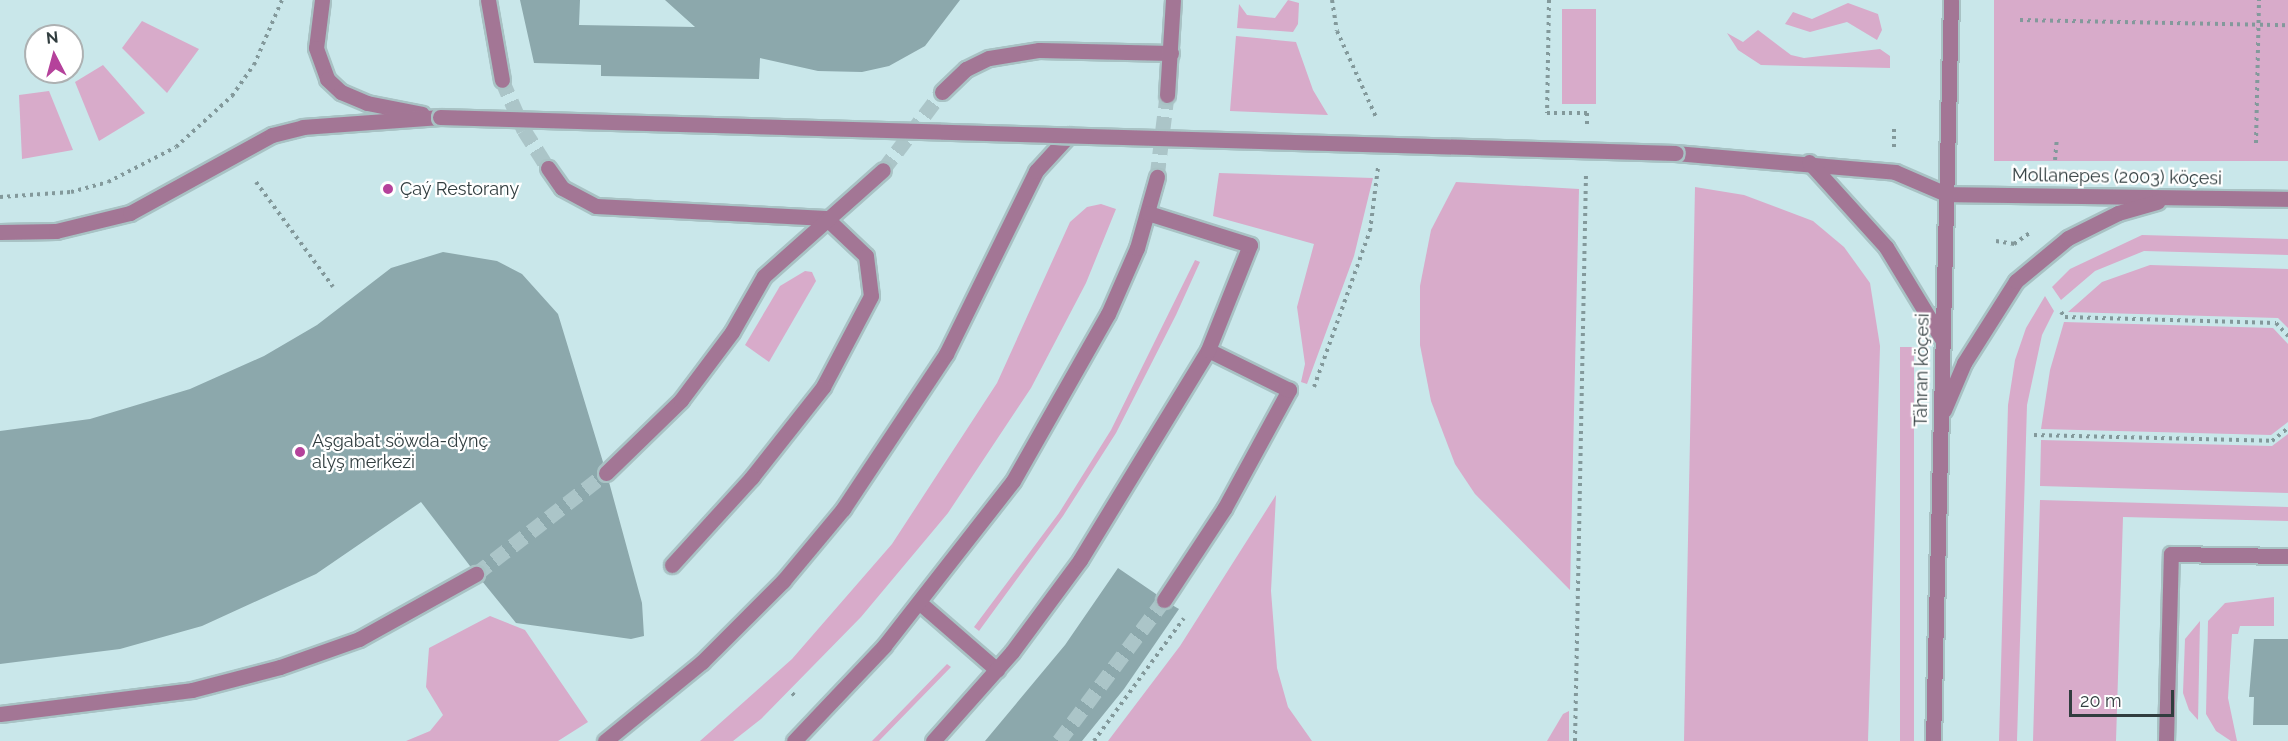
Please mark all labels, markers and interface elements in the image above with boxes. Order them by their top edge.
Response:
north arrow [24,24,84,84]
text: N [45,28,59,48]
street label: Mollanepes (2003) köçesi [2012,164,2222,190]
place label: Çaý Restorany [400,178,520,200]
marker: Çaý Restorany [381,182,395,196]
street label: Tähran köçesi [1910,313,1934,427]
place label: Aşgabat söwda-dynç alyş merkezi [312,431,488,474]
marker: Aşgabat söwda-dynç alyş merkezi [293,445,307,459]
scale bar [2072,678,2177,716]
text: 20 m [2080,690,2122,711]

